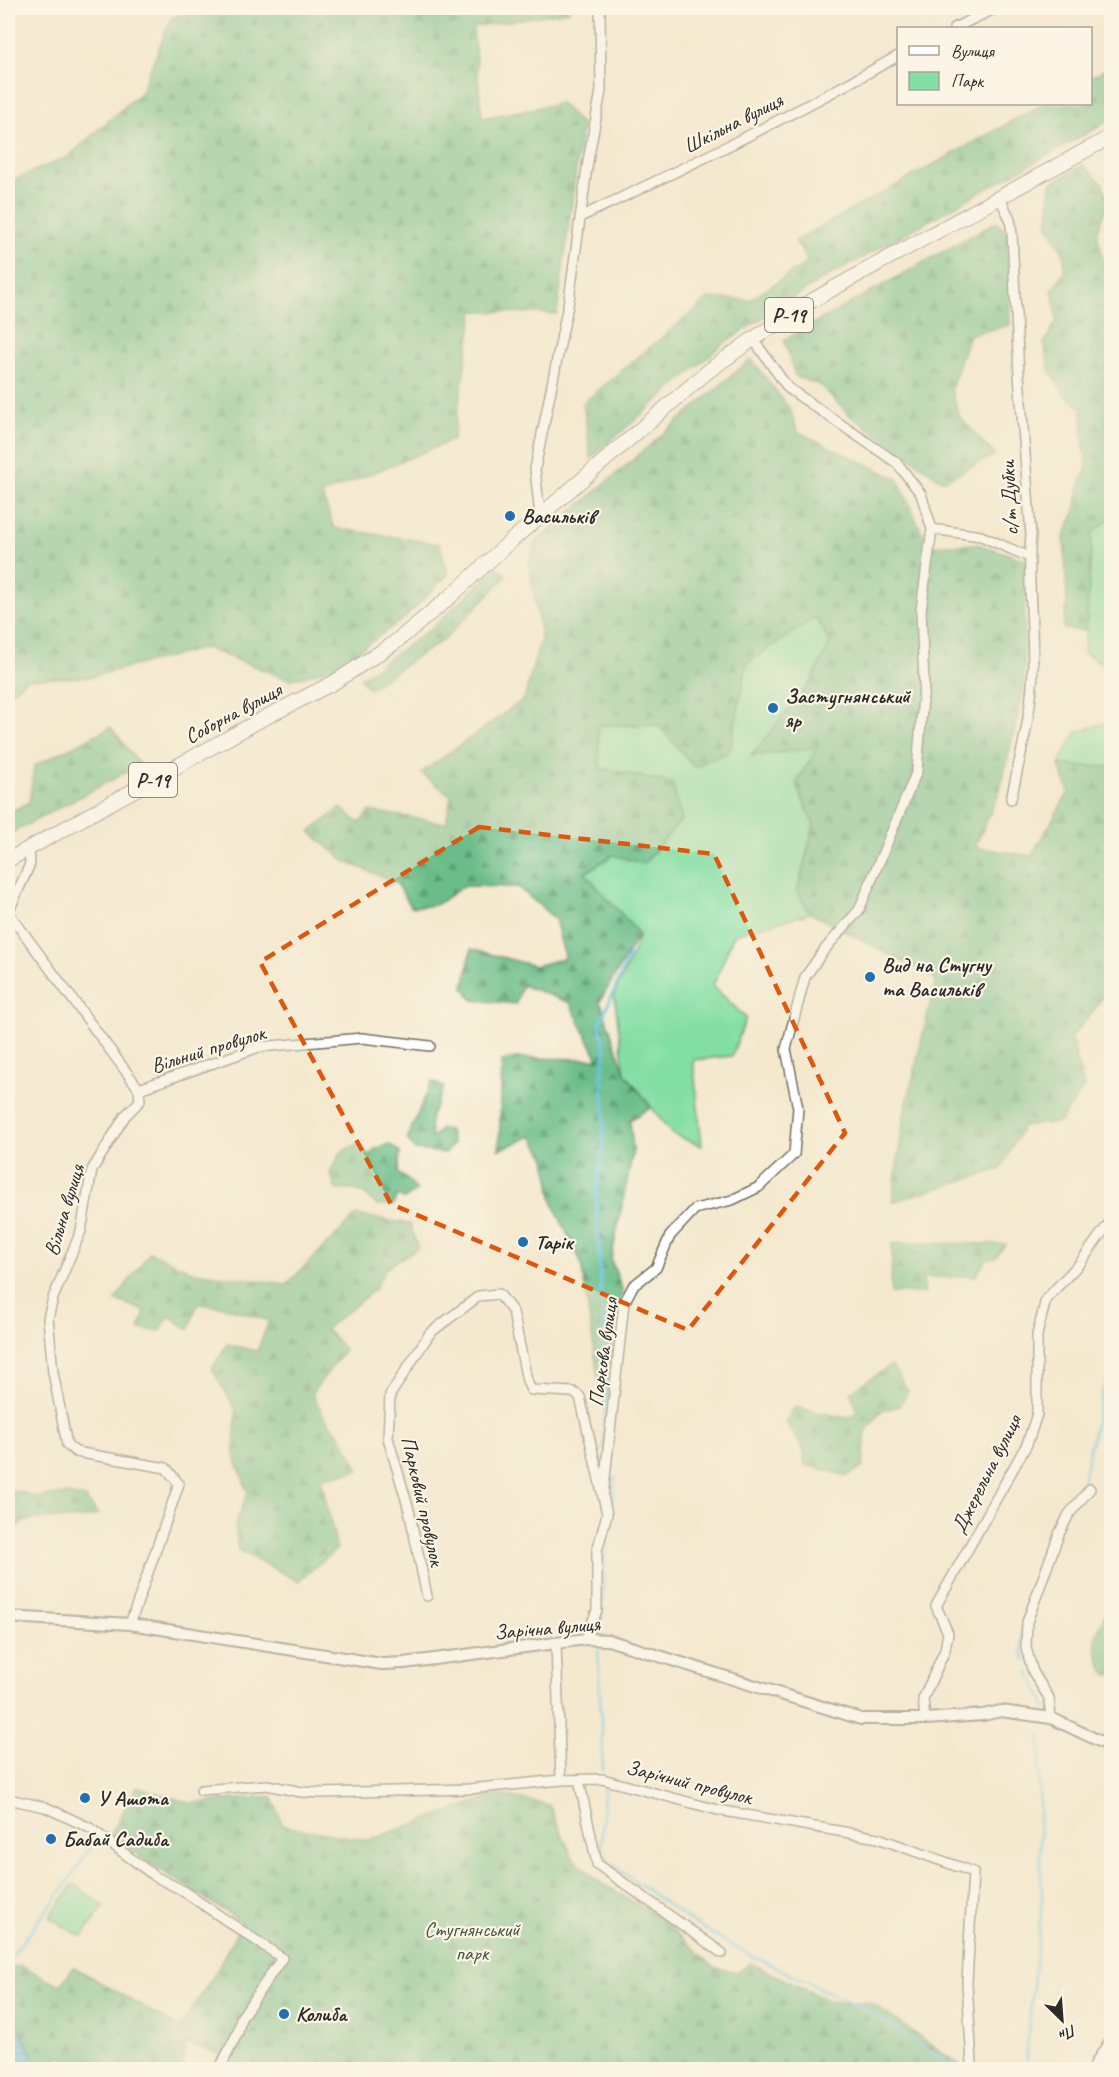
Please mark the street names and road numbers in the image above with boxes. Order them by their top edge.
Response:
street label: Шкільна вулиця [679,86,788,159]
road number: Р-19 [765,298,813,332]
street label: с/т Дубки [994,458,1024,536]
street label: Соборна вулиця [180,676,287,749]
road number: Р-19 [129,763,177,797]
street label: Вільний провулок [148,1019,270,1079]
street label: Вільна вулиця [38,1160,91,1259]
street label: Паркова вулиця [583,1294,624,1408]
street label: Джерельна вулиця [945,1409,1028,1537]
street label: Парковий провулок [395,1434,451,1570]
street label: Зарічна вулиця [493,1610,602,1646]
street label: Зарічний провулок [623,1754,757,1811]

